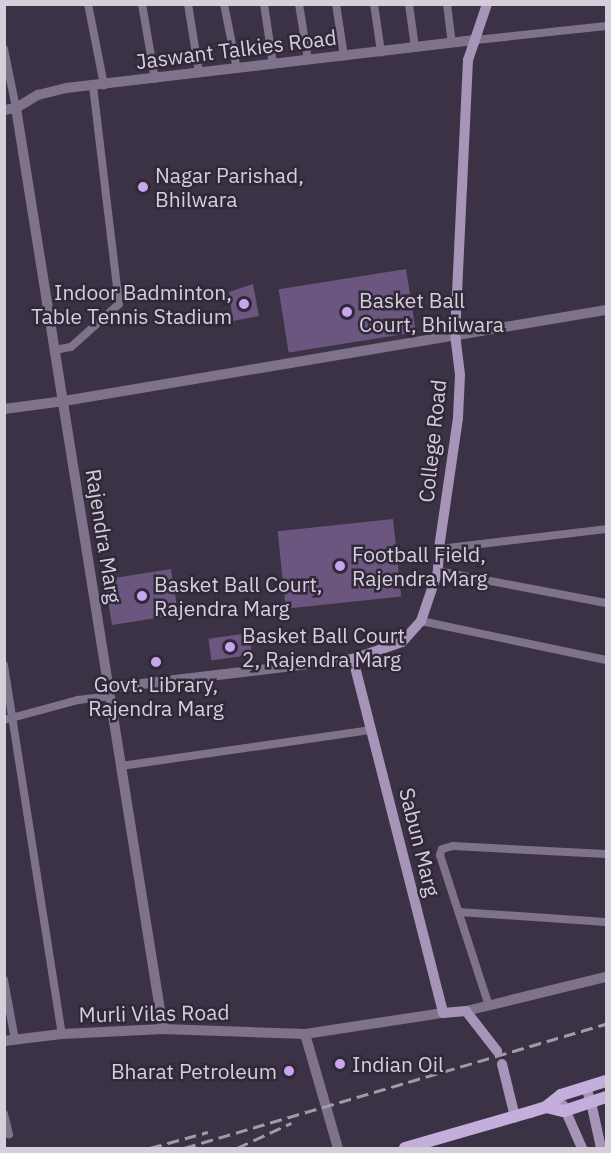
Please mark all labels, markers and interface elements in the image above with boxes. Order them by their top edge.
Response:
street label: Jaswant Talkies Road [134,24,338,74]
place label: Nagar Parishad, Bhilwara [155,162,304,212]
marker: Nagar Parishad, Bhilwara [136,180,150,194]
place label: Indoor Badminton, Table Tennis Stadium [31,279,232,329]
place label: Basket Ball Court, Bhilwara [359,287,504,337]
marker: Indoor Badminton, Table Tennis Stadium [237,297,251,311]
marker: Basket Ball Court, Bhilwara [340,305,354,319]
street label: College Road [413,378,451,504]
street label: Rajendra Marg [81,467,127,605]
place label: Football Field, Rajendra Marg [352,541,488,591]
marker: Football Field, Rajendra Marg [333,559,347,573]
place label: Basket Ball Court, Rajendra Marg [154,571,323,621]
marker: Basket Ball Court, Rajendra Marg [135,589,149,603]
place label: Basket Ball Court 2, Rajendra Marg [242,622,405,672]
marker: Basket Ball Court 2, Rajendra Marg [223,640,237,654]
marker: Govt. Library, Rajendra Marg [149,655,163,669]
place label: Govt. Library, Rajendra Marg [88,671,224,721]
street label: Sabun Marg [394,785,446,899]
street label: Murli Vilas Road [78,999,230,1027]
place label: Indian Oil [352,1051,444,1077]
marker: Indian Oil [333,1057,347,1071]
place label: Bharat Petroleum [111,1058,277,1084]
marker: Bharat Petroleum [282,1064,296,1078]

